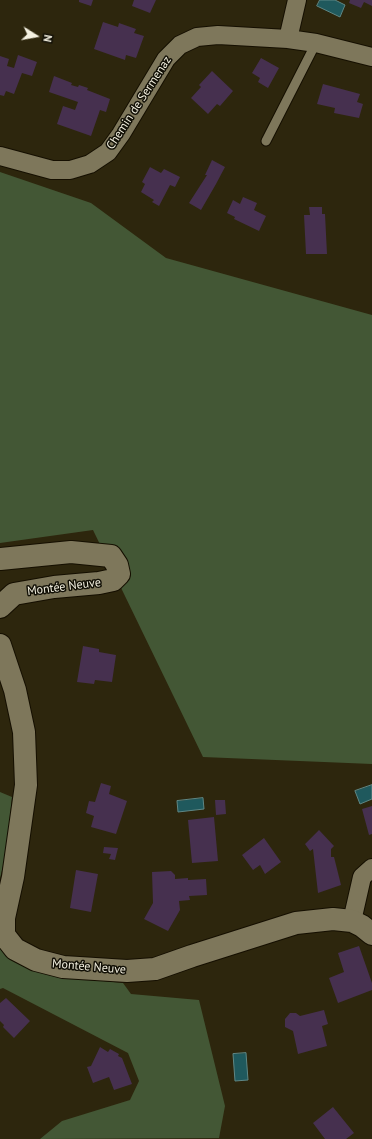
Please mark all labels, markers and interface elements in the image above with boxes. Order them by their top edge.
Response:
north arrow [16,16,56,56]
text: N [40,33,55,43]
street label: Chemin de Sermenaz [103,54,175,152]
street label: Montée Neuve [26,575,102,599]
street label: Montée Neuve [51,957,127,977]

